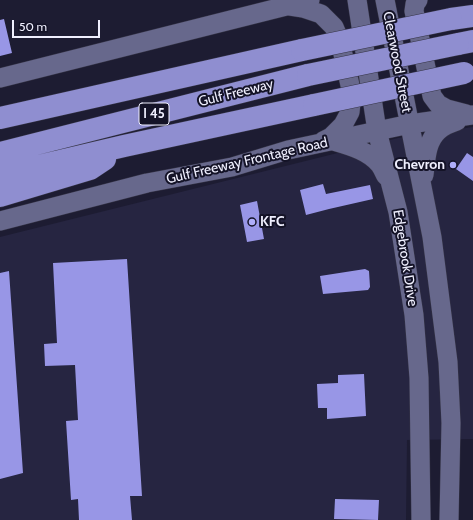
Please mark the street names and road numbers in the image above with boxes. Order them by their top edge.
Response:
street label: Clearwood Street [379,10,415,114]
street label: Gulf Freeway [197,76,275,110]
road number: I 45 [139,103,169,125]
street label: Gulf Freeway Frontage Road [165,134,329,188]
street label: Edgebrook Drive [389,208,421,308]

